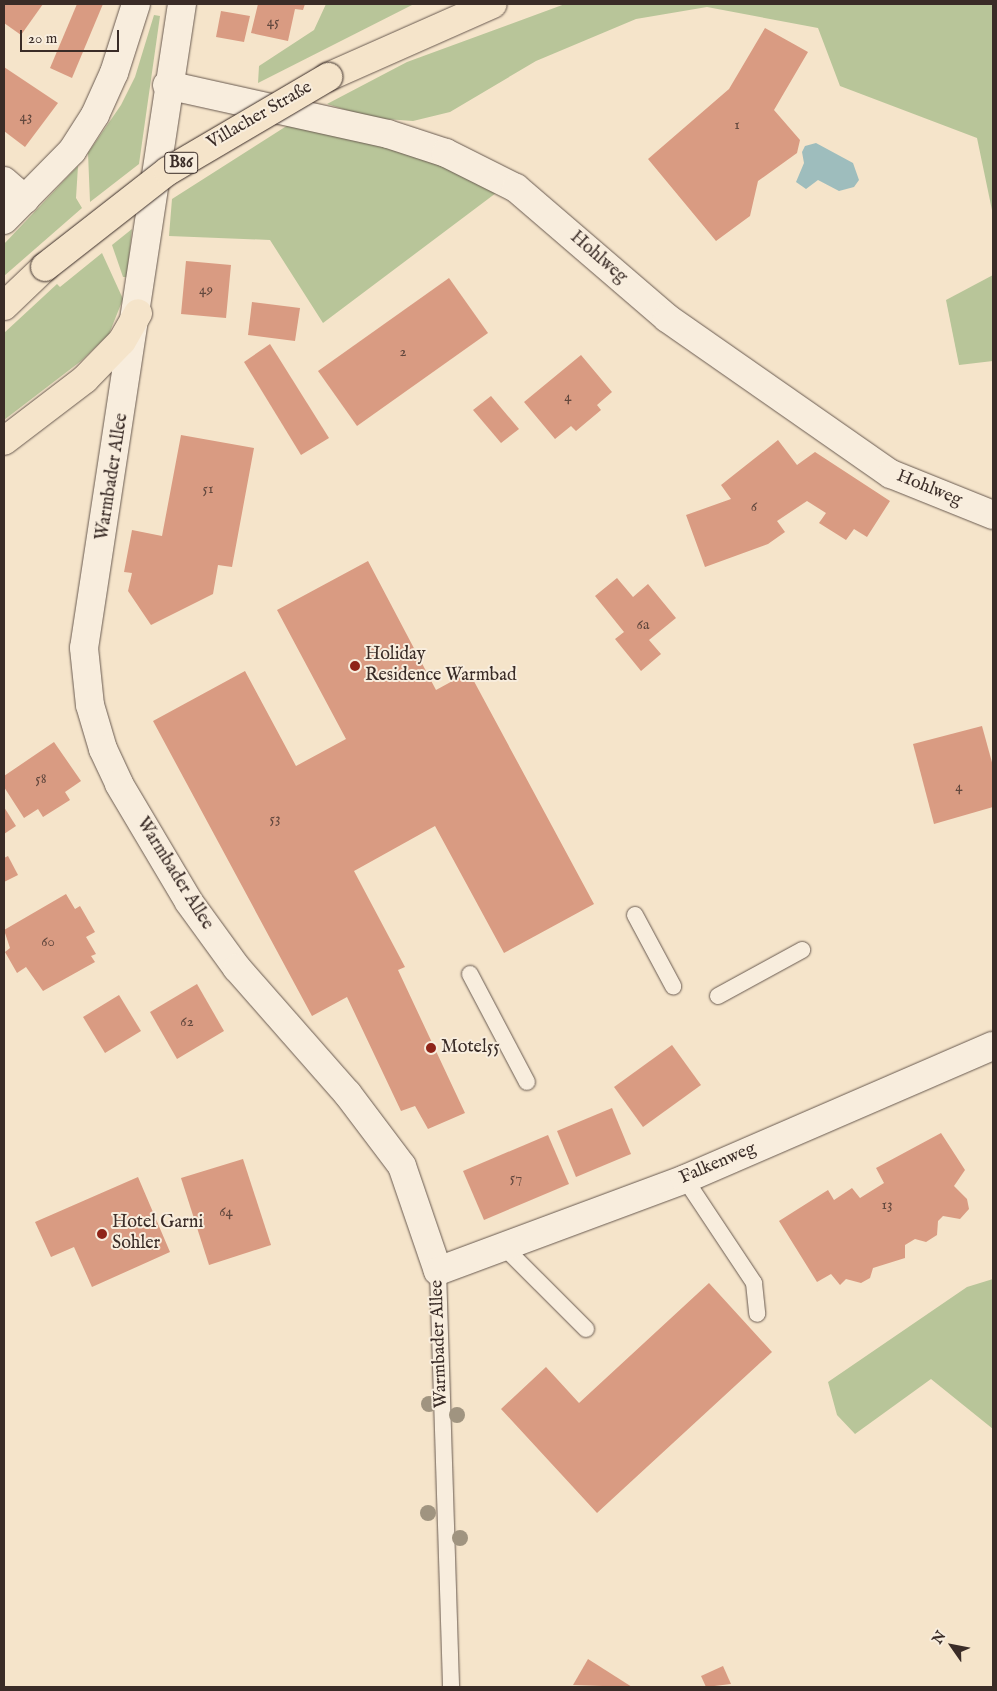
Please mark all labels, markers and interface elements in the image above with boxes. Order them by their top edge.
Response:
house number: 45 [267,13,279,31]
scale bar [22,20,121,52]
text: 20 m [28,29,57,48]
street label: Villacher Straße [204,77,316,155]
house number: 43 [20,108,32,126]
house number: 1 [734,116,740,134]
road number: B86 [164,150,198,177]
street label: Hohlweg [565,227,631,289]
house number: 49 [199,281,213,299]
house number: 2 [399,343,407,361]
house number: 4 [564,388,572,406]
street label: Warmbader Allee [92,412,134,542]
street label: Hohlweg [893,466,965,512]
house number: 51 [202,480,214,498]
house number: 6 [751,498,757,516]
house number: 6a [637,616,649,634]
place label: Holiday Residence Warmbad [365,645,517,688]
marker: Holiday Residence Warmbad [349,660,361,672]
house number: 58 [35,770,47,788]
house number: 4 [955,778,963,796]
house number: 53 [269,810,281,828]
street label: Warmbader Allee [131,814,217,934]
house number: 60 [41,933,55,951]
house number: 62 [180,1013,194,1031]
place label: Motel55 [441,1037,500,1059]
marker: Motel55 [425,1042,437,1054]
street label: Falkenweg [677,1138,759,1190]
house number: 57 [510,1169,522,1187]
house number: 13 [881,1196,893,1214]
house number: 64 [219,1203,233,1221]
place label: Hotel Garni Sohler [112,1213,203,1256]
marker: Hotel Garni Sohler [96,1228,108,1240]
street label: Warmbader Allee [427,1279,453,1409]
north arrow [927,1621,977,1671]
text: N [929,1628,950,1648]

